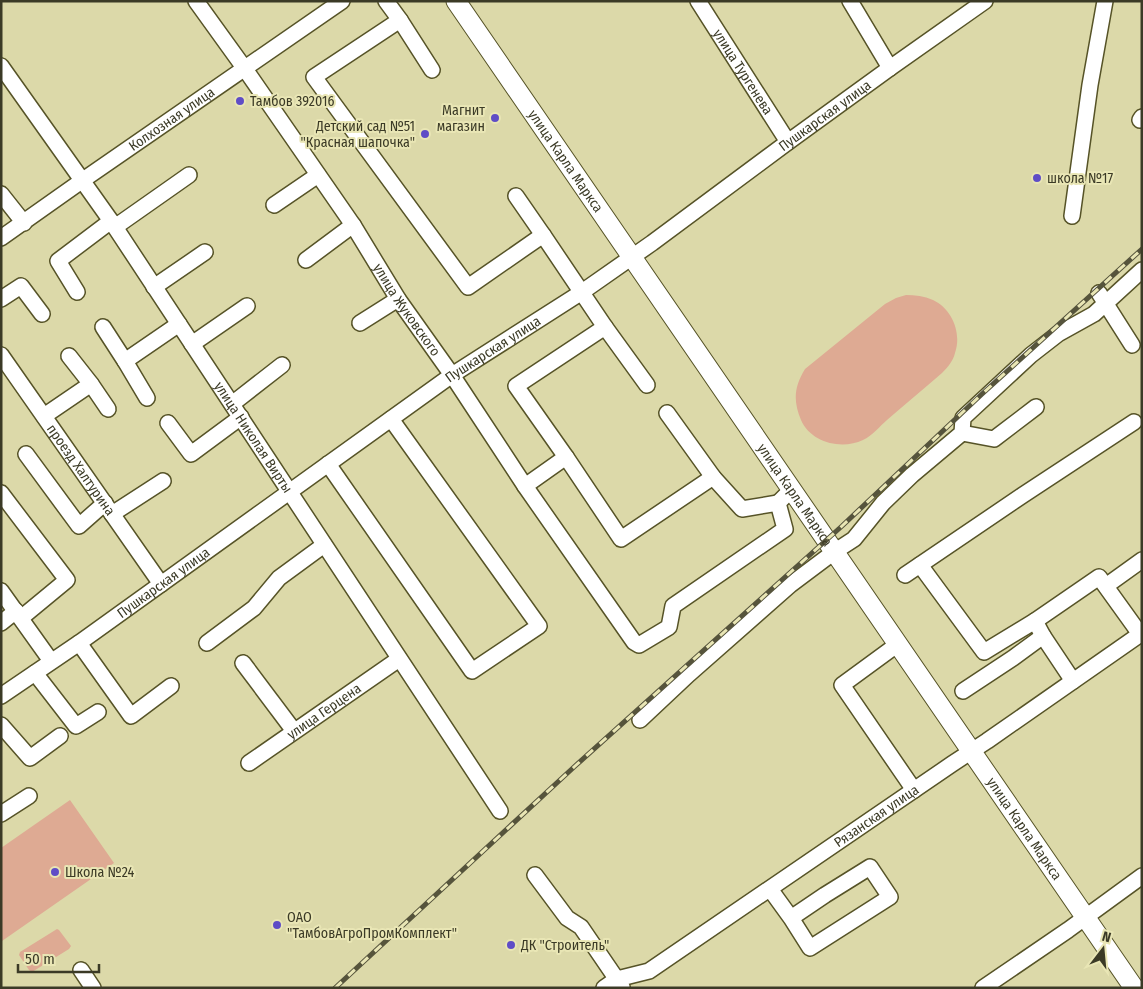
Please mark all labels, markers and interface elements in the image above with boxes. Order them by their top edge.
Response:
street label: улица Тургенева [709,26,776,118]
street label: Пушкарская улица [775,77,875,155]
street label: Колхозная улица [126,84,218,155]
place label: Тамбов 392016 [250,93,334,110]
marker: Тамбов 392016 [234,95,246,107]
place label: Магнит магазин [437,102,485,135]
street label: улица Карла Маркса [524,107,607,216]
marker: Магнит магазин [489,112,501,124]
place label: Детский сад №51 "Красная шапочка" [301,118,415,151]
marker: Детский сад №51 "Красная шапочка" [419,128,431,140]
place label: школа №17 [1047,170,1114,187]
marker: школа №17 [1031,172,1043,184]
street label: улица Жуковского [369,261,444,360]
street label: Пушкарская улица [442,313,544,386]
street label: улица Николая Вирты [210,379,296,496]
street label: проезд Халтурина [43,421,119,519]
street label: улица Карла Маркса [754,440,836,550]
street label: Пушкарская улица [114,544,213,622]
street label: улица Герцена [284,680,365,743]
street label: улица Карла Маркса [983,774,1065,884]
street label: Рязанская улица [831,781,922,851]
place label: Школа №24 [65,864,135,881]
marker: Школа №24 [49,866,61,878]
place label: ОАО "ТамбовАгроПромКомплект" [287,909,457,942]
marker: ОАО "ТамбовАгроПромКомплект" [271,919,283,931]
north arrow [1078,924,1128,974]
text: N [1100,928,1113,946]
place label: ДК "Строитель" [520,937,609,954]
marker: ДК "Строитель" [505,939,517,951]
scale bar [18,942,99,974]
text: 50 m [25,950,55,968]

